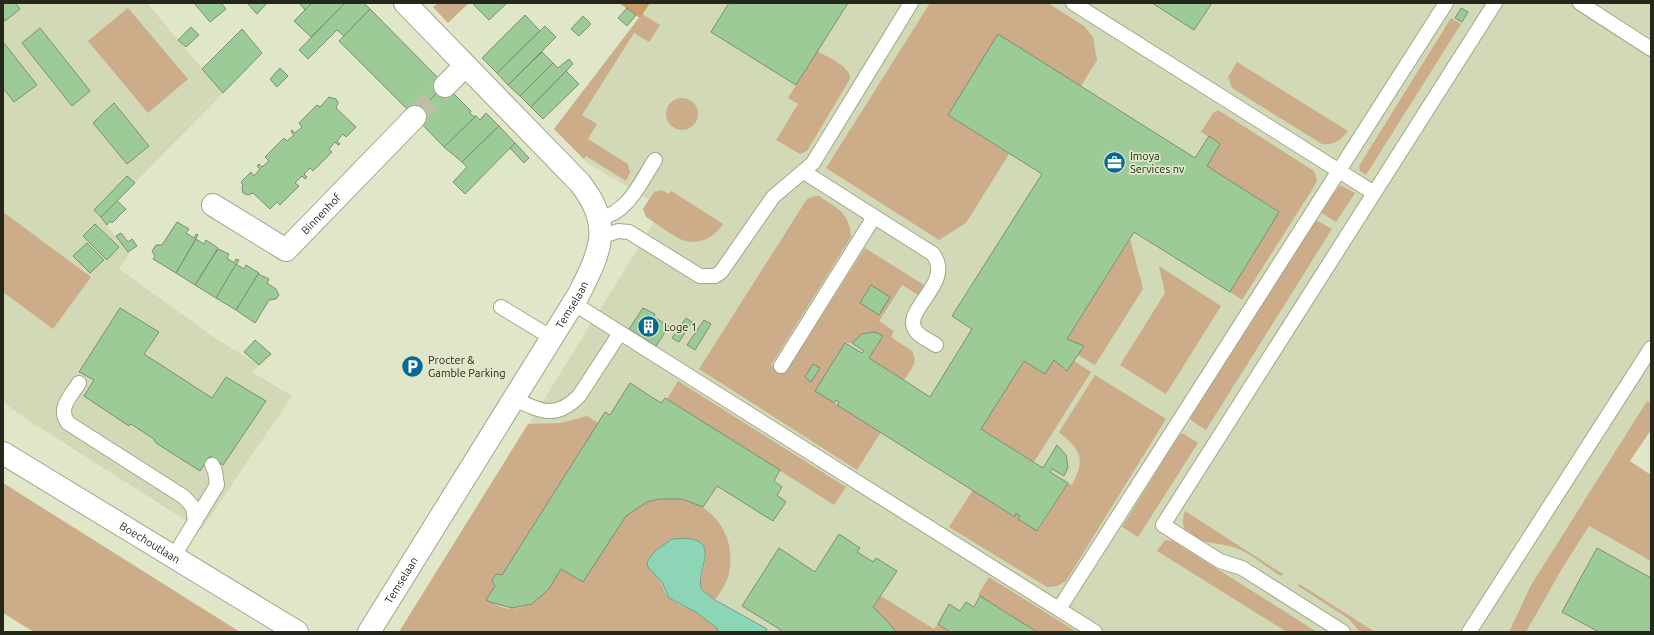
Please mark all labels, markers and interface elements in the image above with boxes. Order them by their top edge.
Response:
office icon: Imoya Services nv [1102,149,1128,175]
place label: Imoya Services nv [1130,150,1185,175]
street label: Binnenhof [299,191,344,237]
street label: Temselaan [553,279,590,330]
building icon: Loge 1 [636,314,662,340]
place label: Loge 1 [664,321,697,333]
parking icon: Procter & Gamble Parking [400,353,426,379]
place label: Procter & Gamble Parking [428,354,505,379]
street label: Boechoutlaan [118,520,182,565]
street label: Temselaan [382,555,420,606]

